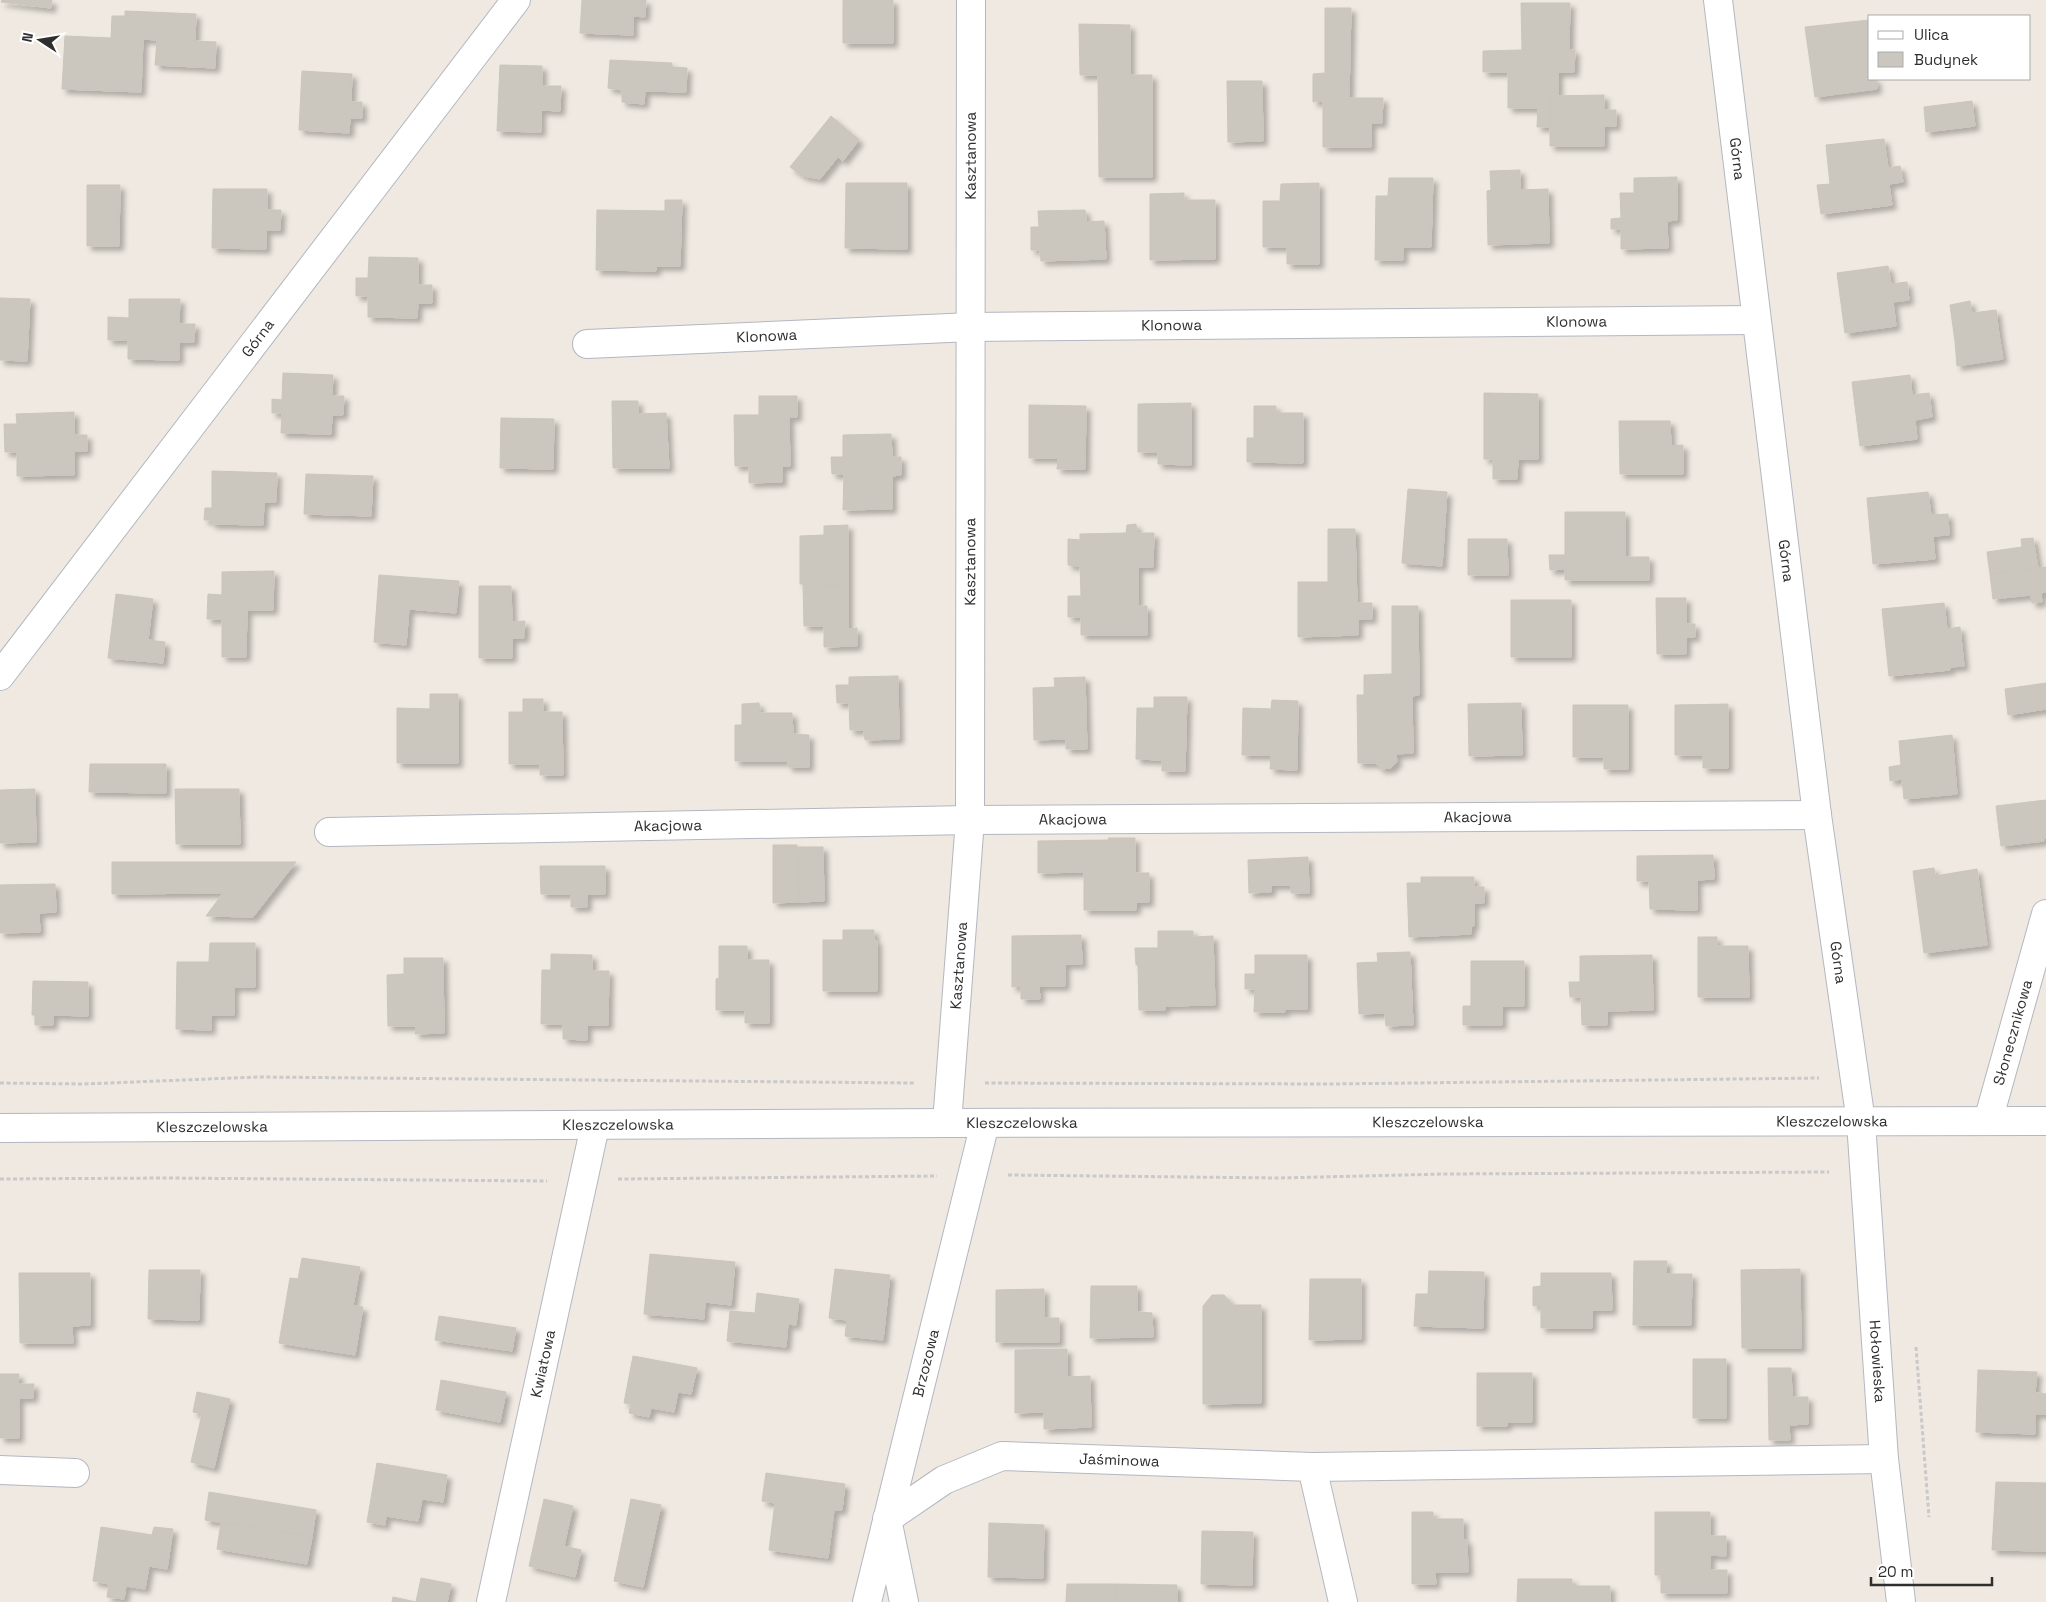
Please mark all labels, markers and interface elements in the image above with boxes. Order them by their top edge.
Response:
north arrow [15,15,65,65]
legend [1868,15,2031,80]
text: Ulica [1914,25,1949,44]
text: N [18,31,37,44]
text: Budynek [1914,50,1978,69]
street label: Kasztanowa [961,112,980,200]
street label: Górna [1726,136,1750,181]
street label: Klonowa [1546,311,1608,331]
street label: Górna [237,315,278,361]
street label: Klonowa [1141,315,1203,334]
street label: Klonowa [736,325,798,346]
street label: Kasztanowa [960,518,979,606]
street label: Górna [1775,538,1799,584]
street label: Akacjowa [1444,807,1512,826]
street label: Akacjowa [1039,809,1107,829]
street label: Akacjowa [634,815,703,835]
street label: Kasztanowa [946,921,971,1010]
street label: Górna [1826,940,1851,985]
street label: Słonecznikowa [1989,977,2036,1087]
street label: Kleszczelowska [1776,1111,1888,1130]
street label: Kleszczelowska [1372,1112,1484,1131]
street label: Kleszczelowska [966,1113,1078,1132]
street label: Kleszczelowska [562,1114,674,1134]
street label: Kleszczelowska [156,1117,268,1136]
street label: Hołowieska [1866,1319,1890,1404]
street label: Kwiatowa [526,1327,559,1399]
street label: Brzozowa [908,1327,943,1399]
street label: Jaśminowa [1079,1449,1160,1471]
scale bar [1871,1554,1992,1586]
text: 20 m [1878,1562,1913,1581]

